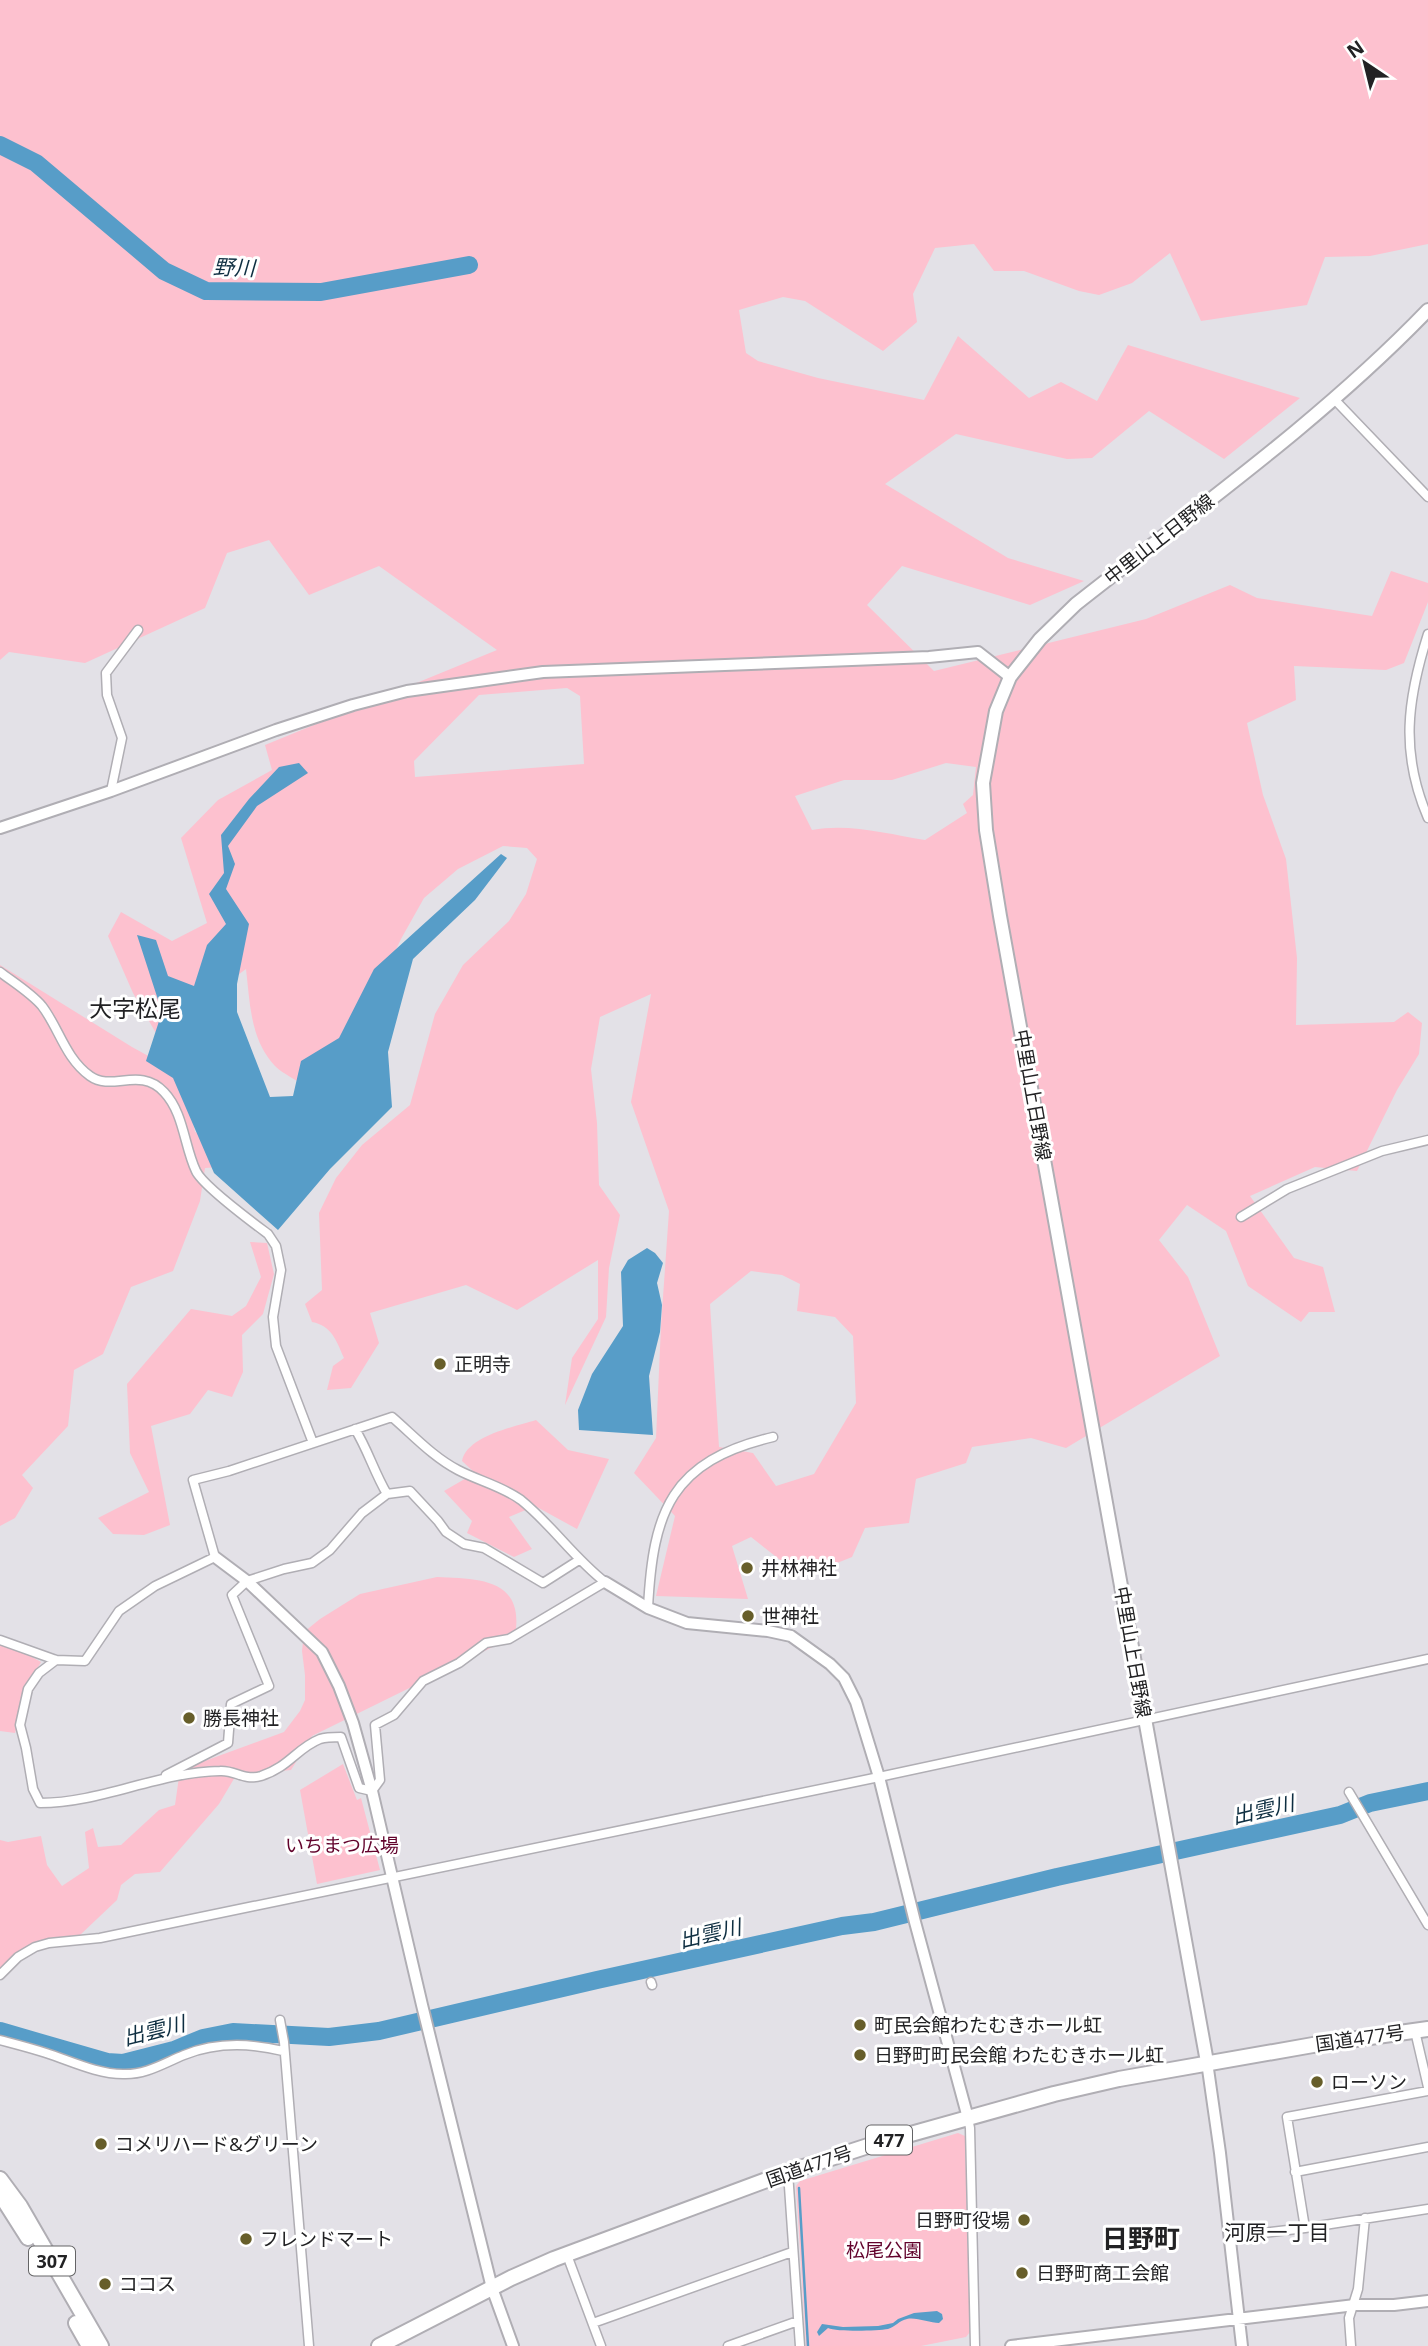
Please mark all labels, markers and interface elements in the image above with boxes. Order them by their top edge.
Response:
north arrow [1330,28,1400,98]
text: N [1341,34,1369,64]
water label: 野川 [213,252,257,282]
street label: 中里山上日野線 [1099,488,1219,590]
district label: 大字松尾 [89,992,181,1024]
street label: 中里山上日野線 [1009,1027,1057,1163]
place label: 正明寺 [454,1351,511,1377]
marker: 正明寺 [432,1356,448,1372]
place label: 井林神社 [761,1555,837,1581]
marker: 井林神社 [739,1560,755,1576]
street label: 中里山上日野線 [1109,1584,1157,1720]
place label: 世神社 [762,1603,819,1629]
marker: 世神社 [740,1608,756,1624]
place label: 勝長神社 [203,1705,279,1731]
marker: 勝長神社 [181,1710,197,1726]
water label: 出雲川 [1229,1788,1299,1830]
park label: いちまつ広場 [285,1832,399,1858]
water label: 出雲川 [676,1912,746,1954]
water label: 出雲川 [120,2008,190,2051]
place label: 町民会館わたむきホール虹 [874,2012,1102,2038]
marker: 町民会館わたむきホール虹 [852,2017,868,2033]
street label: 国道477号 [1314,2019,1406,2057]
place label: 日野町町民会館 わたむきホール虹 [874,2042,1164,2068]
marker: 日野町町民会館 わたむきホール虹 [852,2047,868,2063]
place label: ローソン [1331,2069,1407,2095]
marker: ローソン [1309,2074,1325,2090]
road number: 477 [866,2126,912,2154]
place label: コメリハード&グリーン [115,2131,318,2157]
marker: コメリハード&グリーン [93,2136,109,2152]
street label: 国道477号 [762,2139,856,2193]
place label: 日野町役場 [915,2207,1010,2233]
marker: 日野町役場 [1016,2212,1032,2228]
district label: 河原一丁目 [1225,2218,1330,2246]
district label: 日野町 [1102,2220,1180,2256]
place label: フレンドマート [260,2226,393,2252]
marker: フレンドマート [238,2231,254,2247]
park label: 松尾公園 [846,2237,922,2263]
road number: 307 [29,2246,75,2276]
place label: 日野町商工会館 [1036,2260,1169,2286]
marker: 日野町商工会館 [1014,2265,1030,2281]
place label: ココス [119,2271,176,2297]
marker: ココス [97,2276,113,2292]

